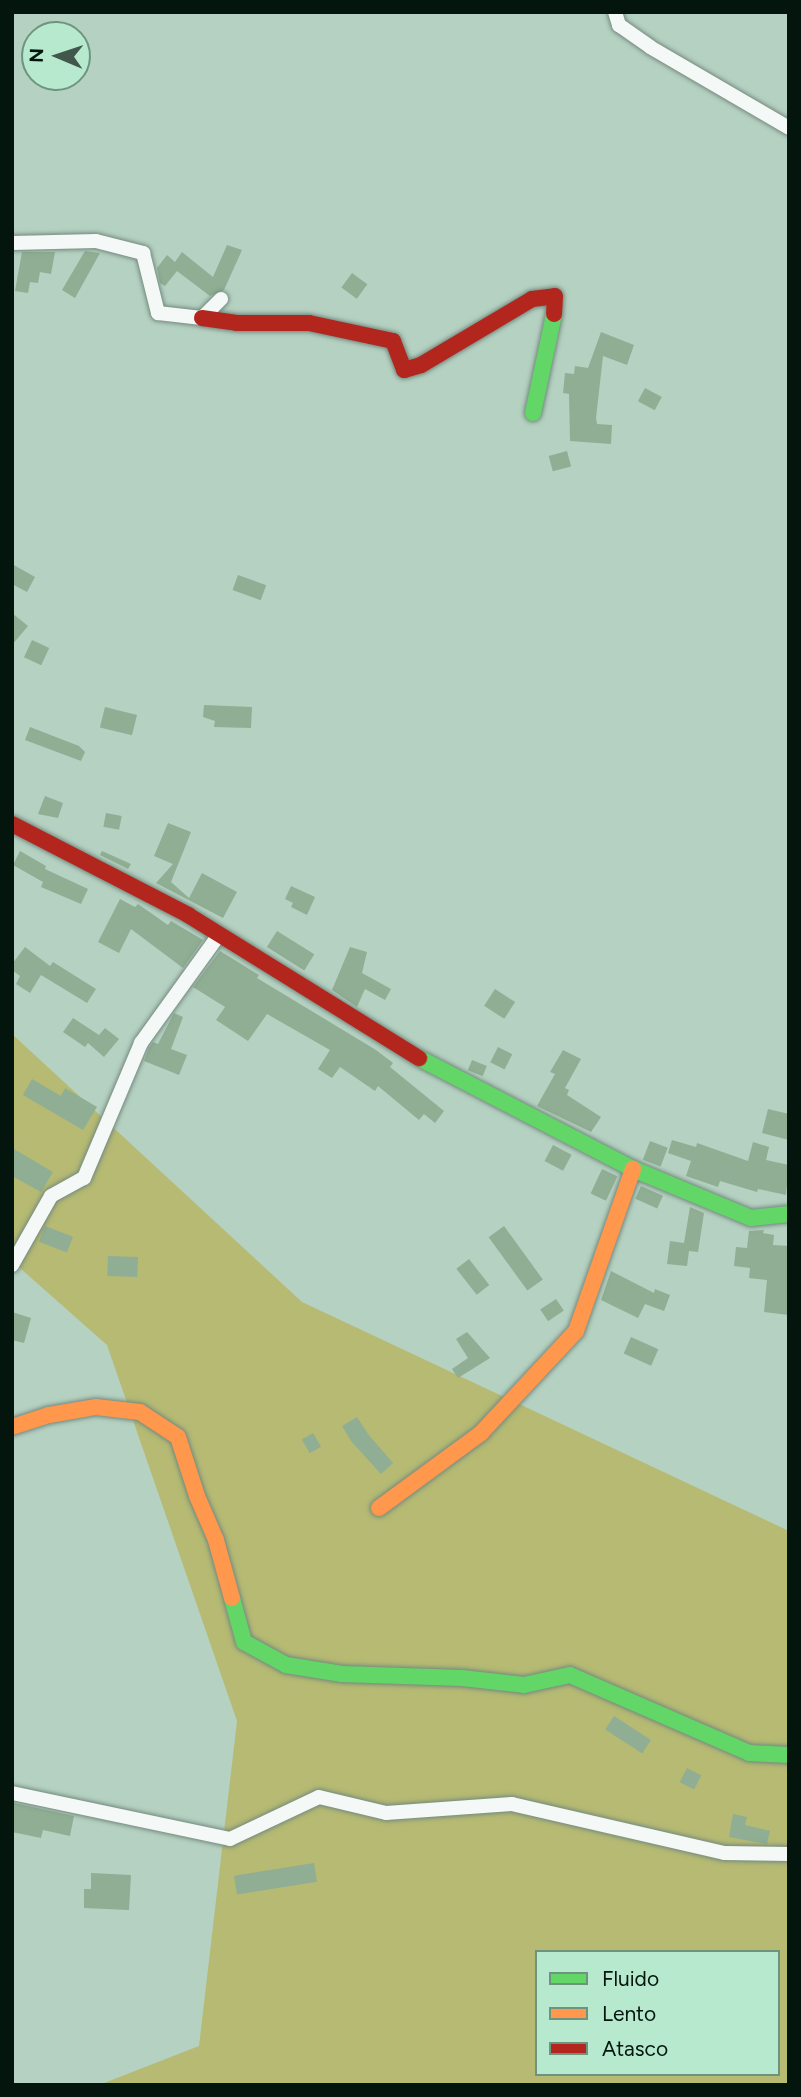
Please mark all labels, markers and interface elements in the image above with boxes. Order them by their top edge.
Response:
north arrow [21,21,91,91]
text: N [25,48,48,63]
legend [535,1950,780,2076]
text: Fluido [602,1966,659,1991]
text: Lento [602,2001,656,2026]
text: Atasco [602,2036,668,2061]

